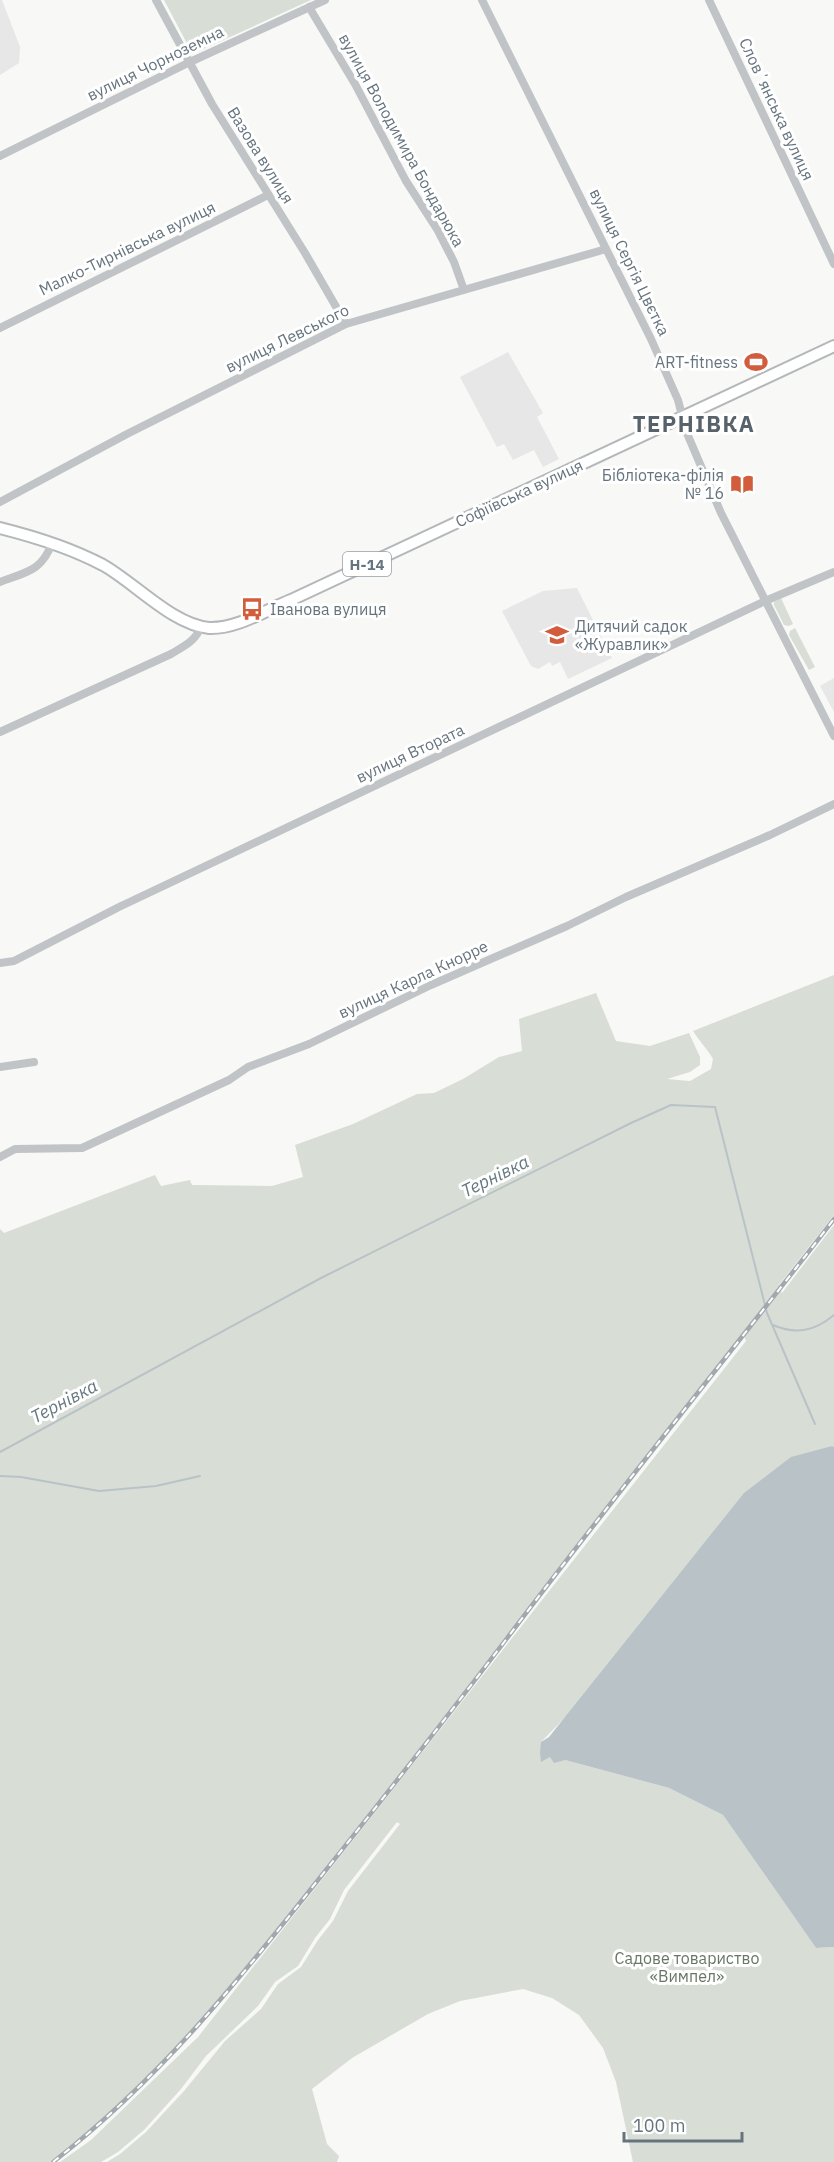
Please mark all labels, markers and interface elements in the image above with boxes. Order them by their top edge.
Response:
street label: вулиця Чорноземна [83,21,227,105]
street label: вулиця Володимира Бондарюка [335,30,469,251]
street label: Словʼянська вулиця [735,35,819,183]
street label: Вазова вулиця [223,103,299,207]
street label: вулиця Сергія Цвєтка [586,185,675,339]
street label: Малко-Тирнівська вулиця [35,197,219,299]
street label: вулиця Левського [222,299,352,377]
sports icon: ART-fitness [743,349,769,375]
place label: ART-fitness [655,352,738,372]
district label: ТЕРНІВКА [633,409,755,438]
street label: Софіївська вулиця [452,455,586,531]
place label: Бібліотека-філія № 16 [602,465,724,503]
library icon: Бібліотека-філія № 16 [729,471,755,497]
road number: Н-14 [343,552,391,576]
bus stop icon: Іванова вулиця [239,596,265,622]
place label: Іванова вулиця [270,599,386,619]
place label: Дитячий садок «Журавлик» [575,616,688,654]
school or university icon: Дитячий садок «Журавлик» [544,622,570,648]
street label: вулиця Втората [353,719,468,787]
street label: вулиця Карла Кнорре [335,935,491,1022]
water label: Тернівка [457,1150,533,1202]
water label: Тернівка [27,1374,101,1428]
park label: Садове товариство «Вимпел» [615,1948,759,1986]
scale bar [624,2105,742,2143]
text: 100 m [633,2114,685,2137]

